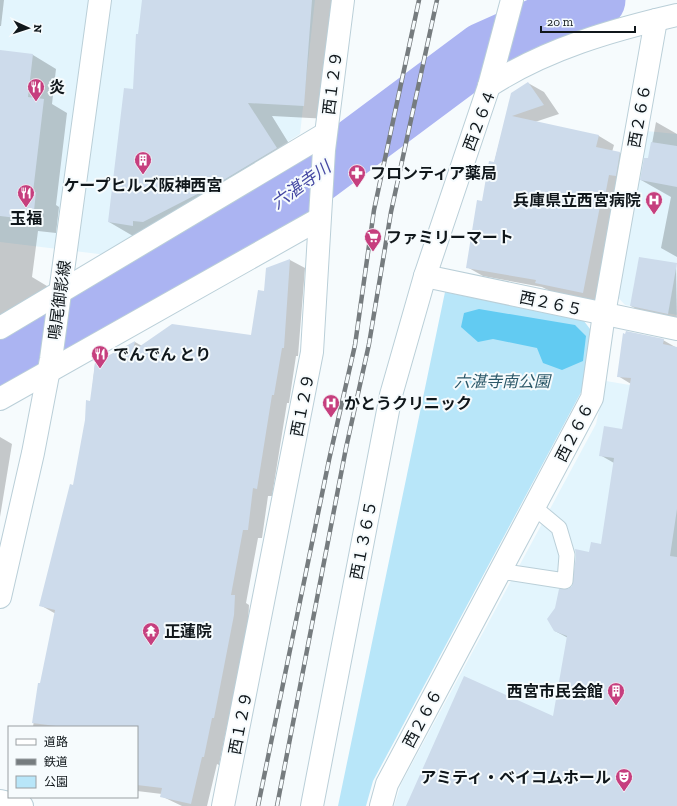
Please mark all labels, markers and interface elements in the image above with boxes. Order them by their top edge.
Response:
north arrow [8,8,48,48]
scale bar [541,8,635,34]
text: 20 m [547,15,574,29]
text: N [31,24,44,34]
street label: 西１２９ [319,50,346,116]
restaurant icon: 炎 [26,77,46,102]
place label: 炎 [49,78,65,97]
street label: 西２６６ [625,83,654,149]
street label: 西２６４ [459,87,500,153]
building icon: ケープヒルズ阪神西宮 [133,150,153,175]
water label: 六湛寺川 [268,156,336,213]
pharmacy icon: フロンティア薬局 [347,163,367,188]
place label: フロンティア薬局 [370,164,497,183]
place label: ケープヒルズ阪神西宮 [63,176,223,195]
restaurant icon: 玉福 [16,183,36,208]
hospital icon: 兵庫県立西宮病院 [644,190,664,215]
place label: 兵庫県立西宮病院 [513,191,641,210]
place label: 玉福 [10,209,42,228]
supermarket icon: ファミリーマート [363,227,383,252]
place label: ファミリーマート [386,228,514,247]
street label: 鳴尾御影線 [45,259,74,341]
street label: 西２６５ [518,288,584,319]
restaurant icon: でんでん とり [90,344,110,369]
place label: でんでん とり [113,345,211,364]
street label: 西１２９ [287,372,318,438]
park label: 六湛寺南公園 [454,372,552,391]
hospital icon: かとうクリニック [321,393,341,418]
place label: かとうクリニック [344,394,472,413]
street label: 西２６６ [551,399,597,465]
street label: 西１３６５ [347,499,380,581]
temple icon: 正蓮院 [141,621,161,646]
place label: 正蓮院 [164,622,212,641]
building icon: 西宮市民会館 [606,681,626,706]
place label: 西宮市民会館 [507,682,603,701]
street label: 西２６６ [399,686,446,751]
street label: 西１２９ [225,690,256,756]
legend [8,726,138,798]
text: 道路 [44,735,68,749]
text: 鉄道 [44,755,68,769]
theatre icon: アミティ・ベイコムホール [614,767,634,792]
place label: アミティ・ベイコムホール [420,768,611,787]
text: 公園 [44,775,68,789]

